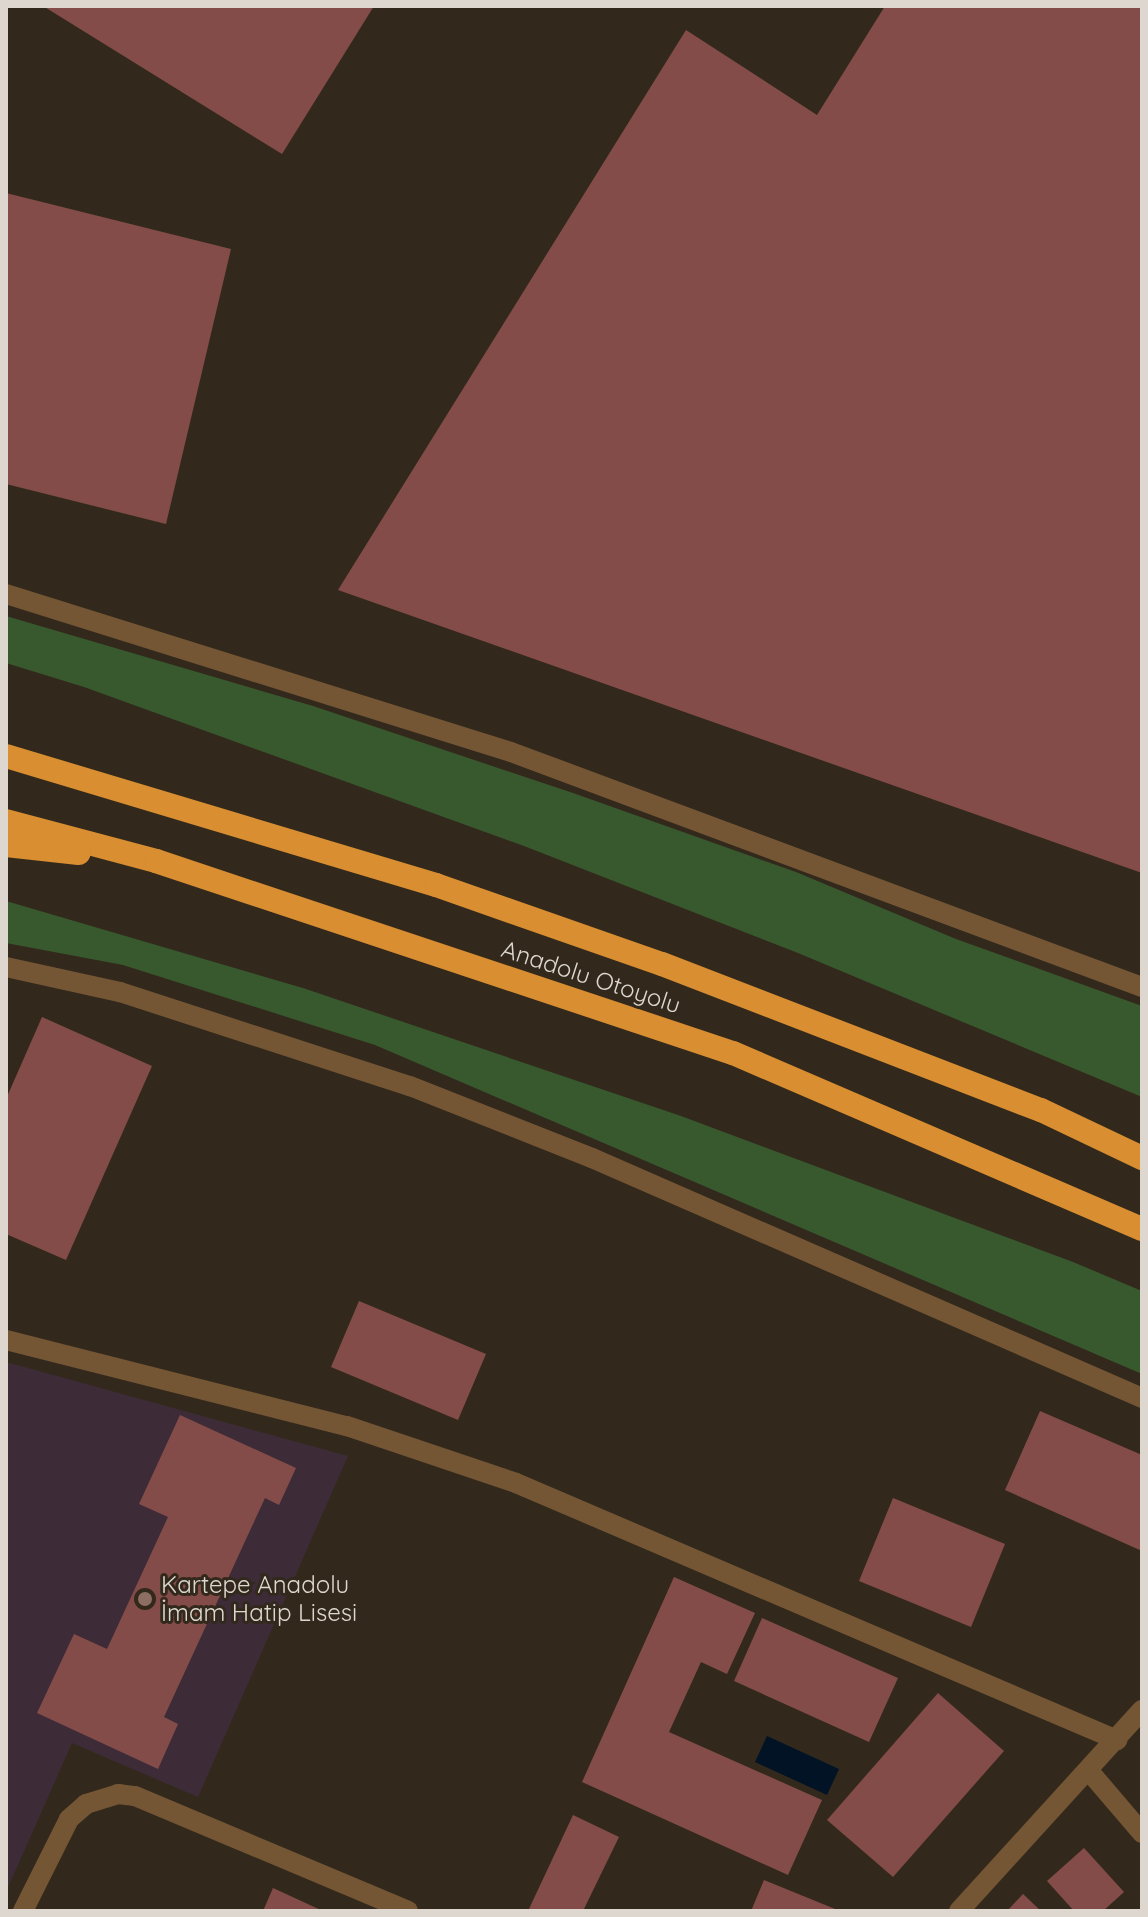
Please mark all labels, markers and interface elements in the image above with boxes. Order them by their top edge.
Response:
street label: Anadolu Otoyolu [498,934,684,1020]
place label: Kartepe Anadolu İmam Hatip Lisesi [161,1571,357,1627]
marker: Kartepe Anadolu İmam Hatip Lisesi [136,1590,154,1608]

